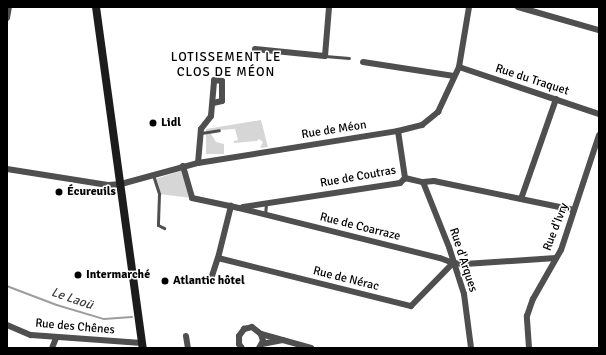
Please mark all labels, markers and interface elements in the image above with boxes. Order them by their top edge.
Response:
district label: LOTISSEMENT LE CLOS DE MÉON [171,50,281,81]
street label: Rue du Traquet [493,61,571,99]
place label: Lidl [161,116,181,130]
marker: Lidl [148,118,158,128]
street label: Rue de Méon [300,118,368,142]
street label: Rue de Coutras [319,163,397,191]
place label: Écureuils [67,185,116,199]
marker: Écureuils [54,187,64,197]
street label: Rue d'Ivry [540,201,572,253]
street label: Rue de Coarraze [318,210,402,244]
street label: Rue d'Arques [446,226,480,294]
street label: Rue de Nérac [312,264,380,294]
place label: Intermarché [86,268,150,282]
marker: Intermarché [73,270,83,280]
place label: Atlantic hôtel [173,274,245,288]
marker: Atlantic hôtel [160,276,170,286]
water label: Le Laoü [49,285,95,313]
street label: Rue des Chênes [35,316,115,338]

